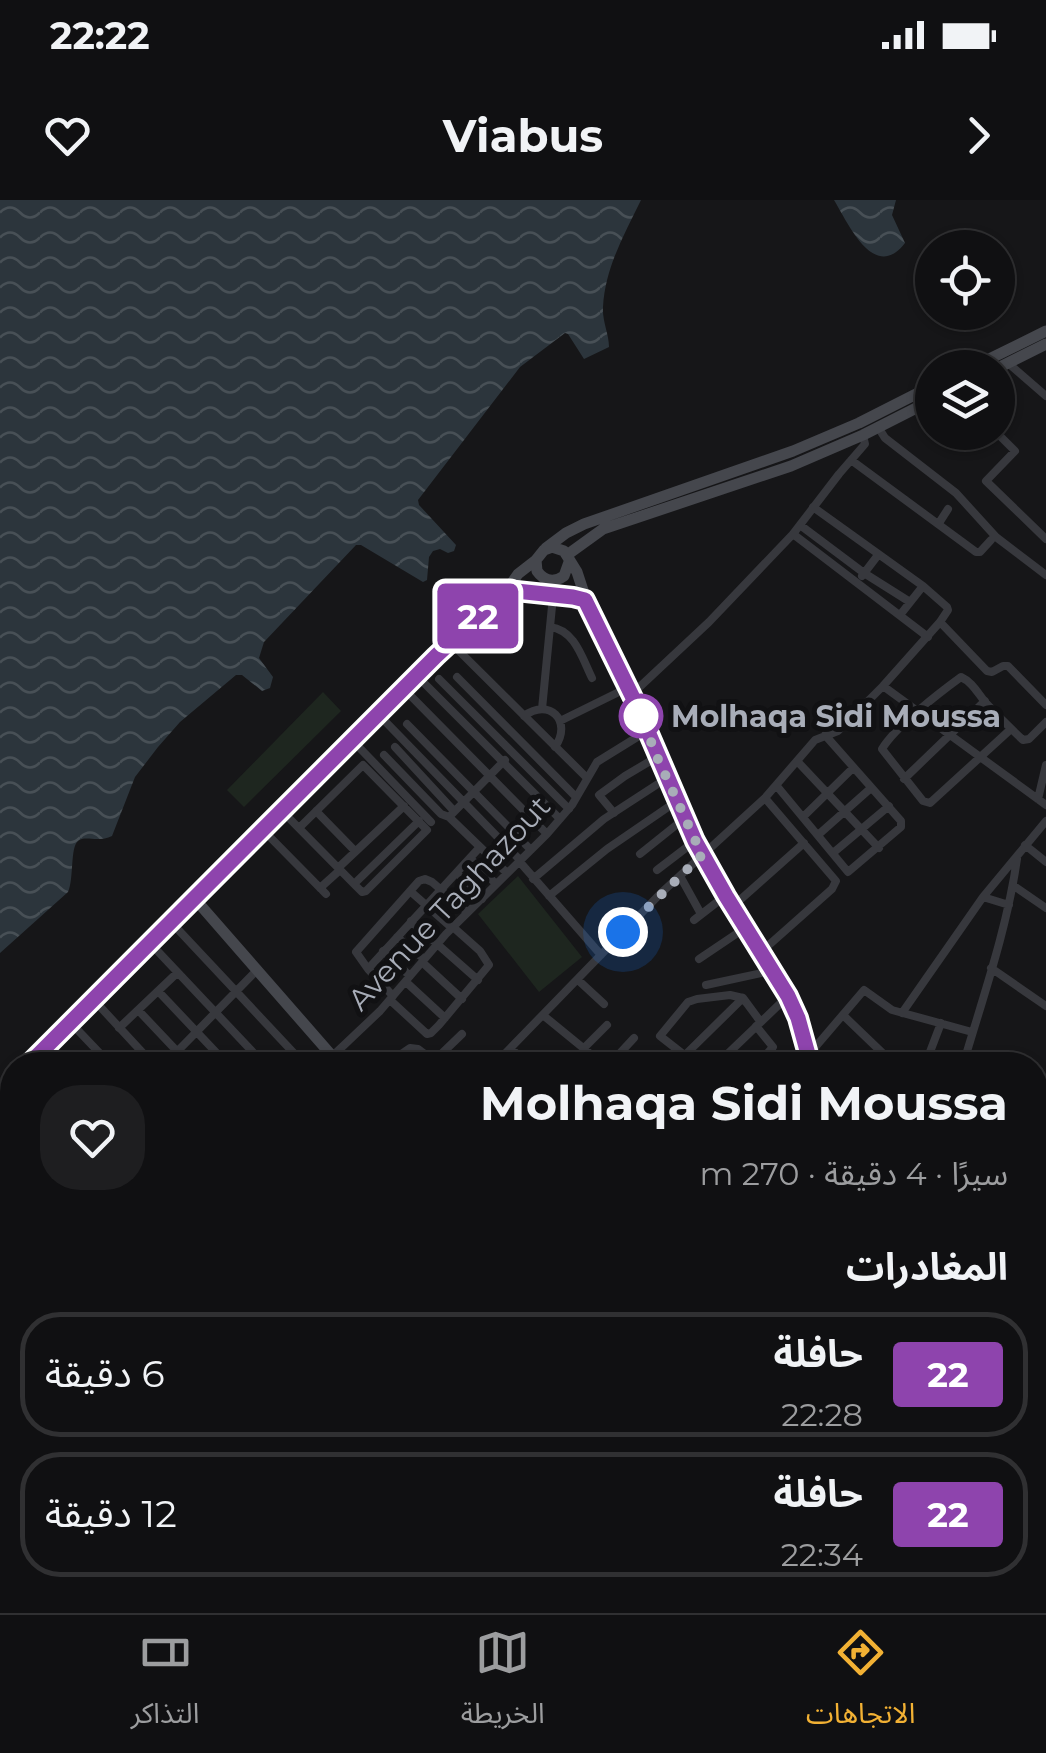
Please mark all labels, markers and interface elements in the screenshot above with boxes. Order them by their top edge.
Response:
text: 22:22 [50,12,150,59]
icon: heart [40,108,95,163]
text: Viabus [443,108,603,163]
icon: forward [951,108,1006,163]
map controls [915,230,1015,450]
button: locate [915,230,1015,330]
button: layers [915,350,1015,450]
line badge: 22 [433,584,523,648]
text: 22 [457,595,499,638]
marker: Molhaqa Sidi Moussa [620,695,662,737]
place label: Molhaqa Sidi Moussa [671,698,1001,735]
street label: Avenue Taghazout [340,788,558,1018]
your location [598,907,648,957]
text: Molhaqa Sidi Moussa [480,1074,1008,1132]
button: heart [40,1085,145,1190]
text: سيرًا · 4 دقيقة · 270 m [700,1154,1008,1193]
text: المغادرات [846,1243,1008,1290]
text: حافلة [774,1330,863,1377]
text: 6 دقيقة [45,1350,165,1397]
text: 22 [927,1353,969,1396]
text: 22:28 [781,1395,863,1434]
text: حافلة [774,1470,863,1517]
text: 12 دقيقة [45,1490,177,1537]
text: 22 [927,1493,969,1536]
text: 22:34 [781,1535,863,1574]
tab: التذاكر [131,1625,199,1744]
tab: الخريطة [461,1625,545,1744]
tab: الاتجاهات [806,1625,915,1744]

